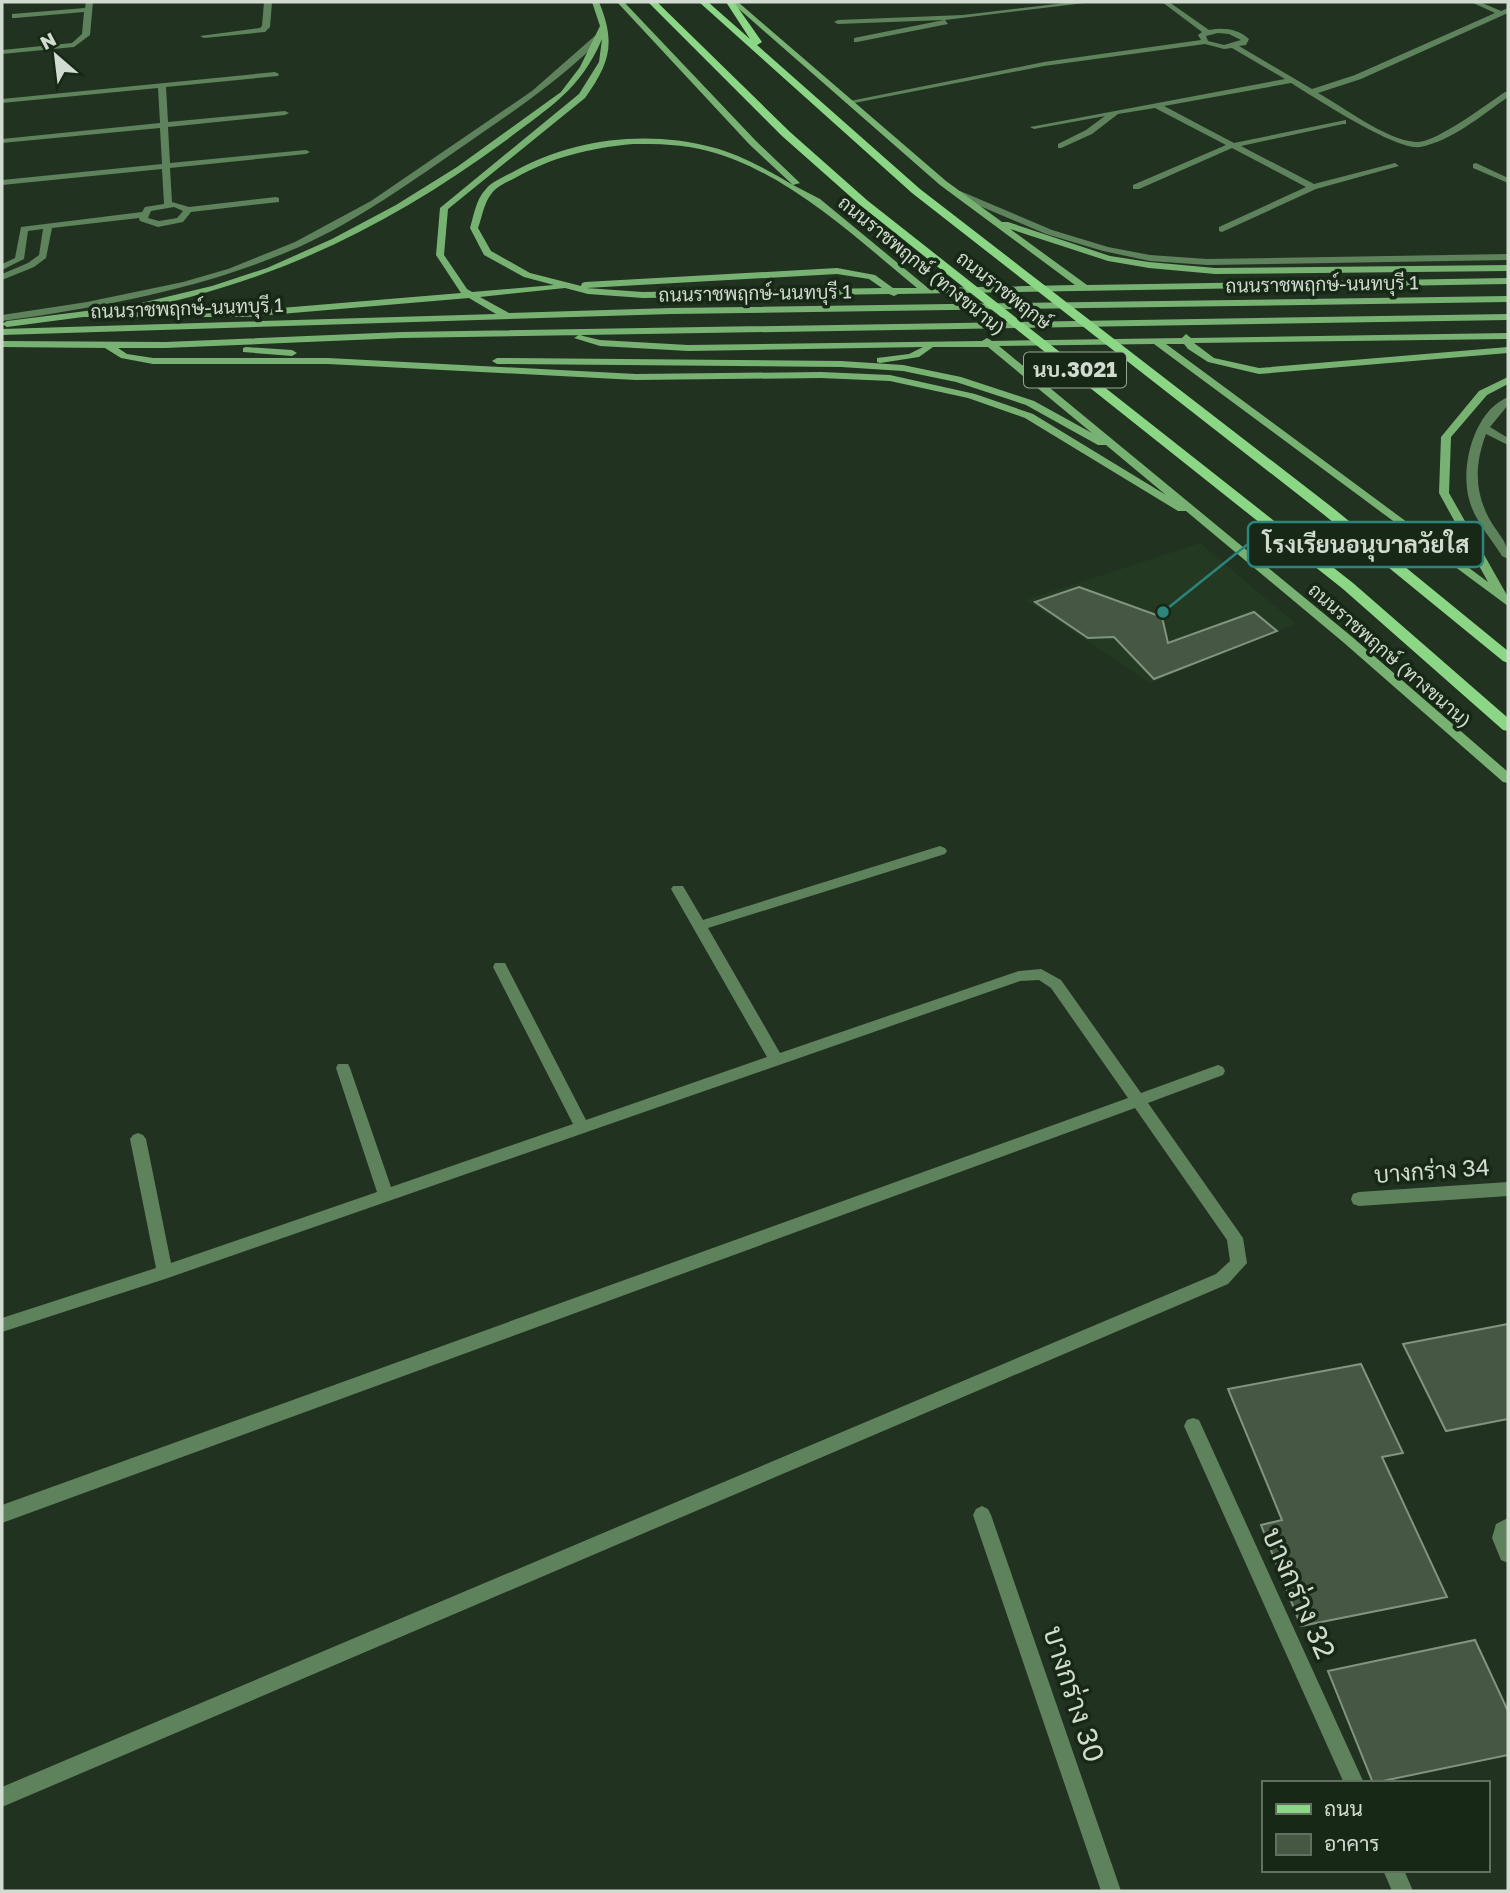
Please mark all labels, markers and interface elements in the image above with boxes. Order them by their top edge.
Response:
north arrow [21,21,91,91]
text: N [36,27,60,54]
street label: ถนนราชพฤกษ์ (ทางขนาน) [834,191,1010,339]
street label: ถนนราชพฤกษ์ [952,246,1056,334]
street label: ถนนราชพฤกษ์-นนทบุรี 1 [1225,270,1419,299]
street label: ถนนราชพฤกษ์-นนทบุรี 1 [658,279,852,308]
street label: ถนนราชพฤกษ์-นนทบุรี 1 [90,293,284,324]
road number: นบ.3021 [1024,352,1126,388]
callout: โรงเรียนอนุบาลวัยใส [1248,522,1483,567]
text: โรงเรียนอนุบาลวัยใส [1261,529,1469,562]
street label: ถนนราชพฤกษ์ (ทางขนาน) [1304,578,1476,732]
street label: บางกร่าง 34 [1373,1152,1491,1188]
street label: บางกร่าง 32 [1256,1522,1343,1663]
street label: บางกร่าง 30 [1037,1622,1112,1766]
legend [1262,1781,1489,1872]
text: ถนน [1324,1795,1363,1821]
text: อาคาร [1324,1830,1380,1856]

